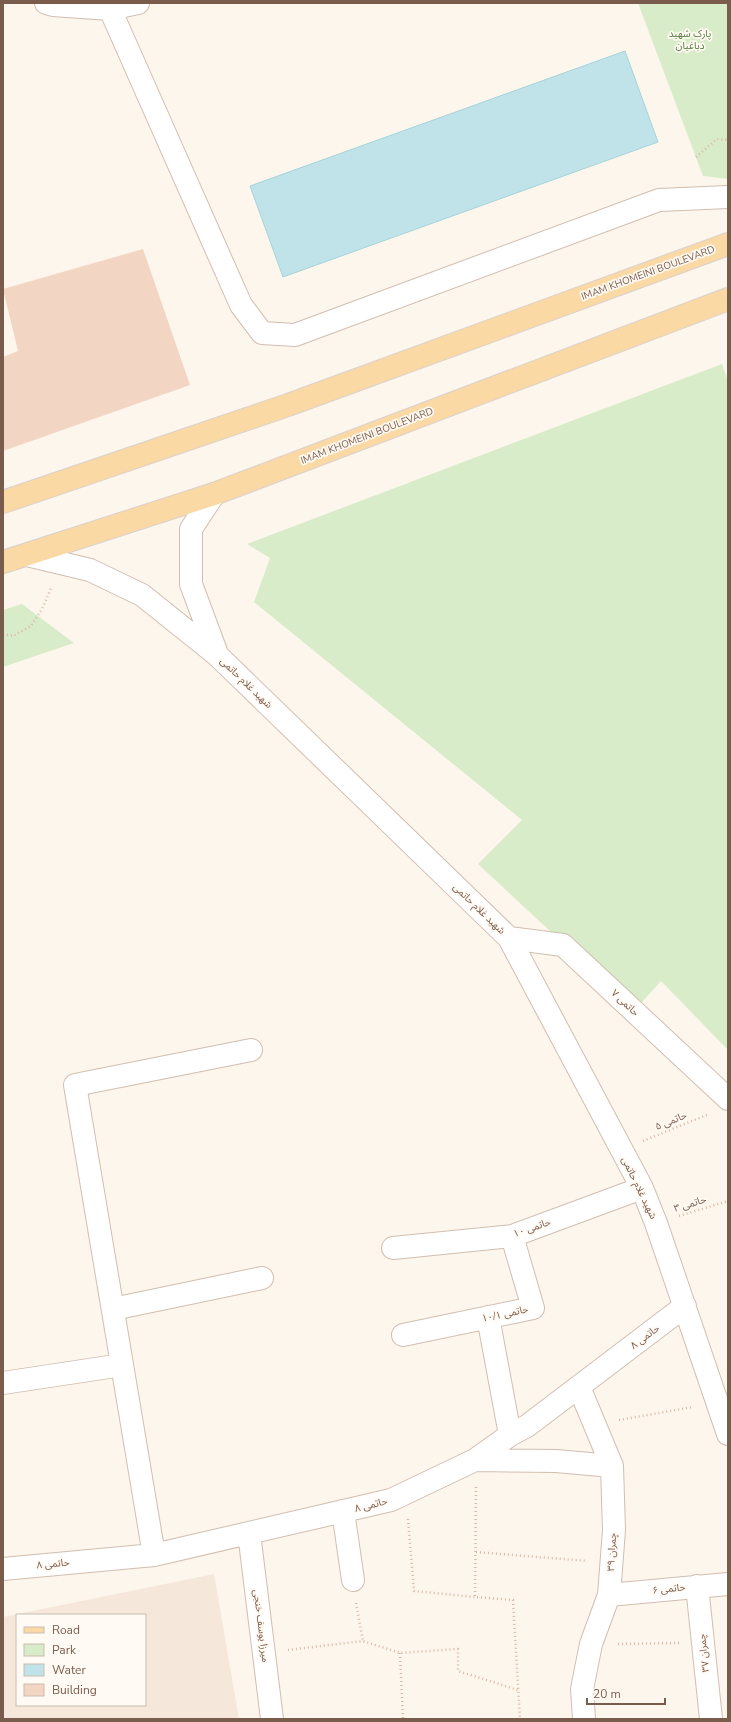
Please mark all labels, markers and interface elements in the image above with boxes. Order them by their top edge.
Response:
park label: پارک شهید دباغیان [669,27,711,53]
street label: IMAM KHOMEINI BOULEVARD [579,242,717,304]
street label: IMAM KHOMEINI BOULEVARD [299,404,435,468]
street label: شهید غلام حاتمی [216,654,275,712]
street label: شهید غلام حاتمی [449,880,508,938]
street label: حاتمی ۷ [608,987,642,1020]
street label: حاتمی ۵ [653,1108,689,1134]
street label: شهید غلام حاتمی [617,1154,660,1222]
street label: حاتمی ۳ [672,1192,708,1216]
street label: حاتمی ۱۰ [511,1215,553,1241]
street label: حاتمی ۱۰/۱ [480,1302,530,1326]
street label: حاتمی ۸ [628,1321,663,1353]
street label: حاتمی ۸ [353,1494,389,1516]
street label: چمران ۳۹ [604,1532,620,1572]
street label: حاتمی ۸ [36,1556,70,1572]
street label: حاتمی ۶ [652,1580,686,1598]
street label: میرزا یوسف خنجی [250,1589,272,1663]
legend [16,1614,146,1706]
text: Road [52,1622,80,1638]
street label: چمران ۳۷ [695,1633,713,1673]
text: Park [52,1642,77,1658]
text: Water [52,1662,86,1678]
scale bar [587,1680,665,1706]
text: Building [52,1682,97,1698]
text: 20 m [593,1686,621,1702]

